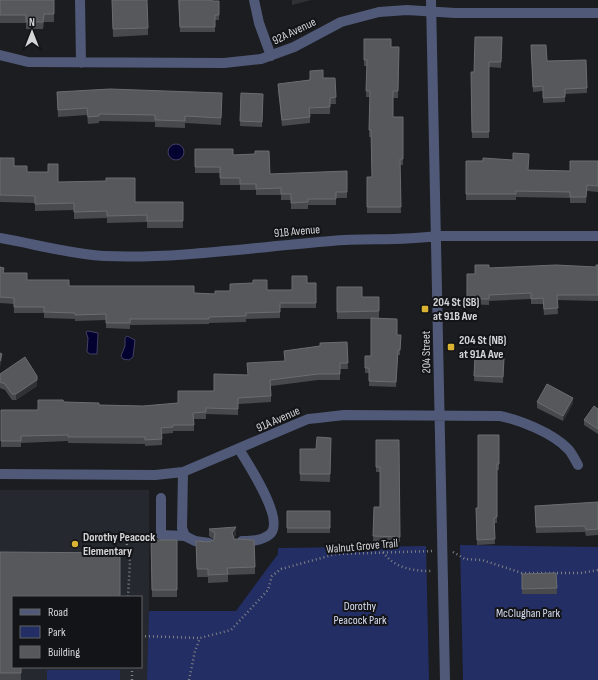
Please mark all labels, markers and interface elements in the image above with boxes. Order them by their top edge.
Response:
north arrow [12,12,52,52]
street label: 92A Avenue [270,14,319,48]
text: N [29,16,35,29]
street label: 91B Avenue [273,222,321,241]
place label: 204 St (SB) at 91B Ave [433,295,480,324]
marker: 204 St (SB) at 91B Ave [420,304,430,314]
street label: 204 Street [419,330,434,373]
place label: 204 St (NB) at 91A Ave [459,333,507,362]
marker: 204 St (NB) at 91A Ave [446,342,456,352]
street label: 91A Avenue [254,403,302,436]
place label: Dorothy Peacock Elementary [83,530,155,559]
street label: Walnut Grove Trail [326,536,398,557]
marker: Dorothy Peacock Elementary [70,539,80,549]
legend [12,596,142,668]
park label: Dorothy Peacock Park [333,599,387,628]
text: Road [48,605,68,620]
park label: McClughan Park [496,606,560,621]
text: Park [48,625,66,640]
text: Building [48,645,80,660]

